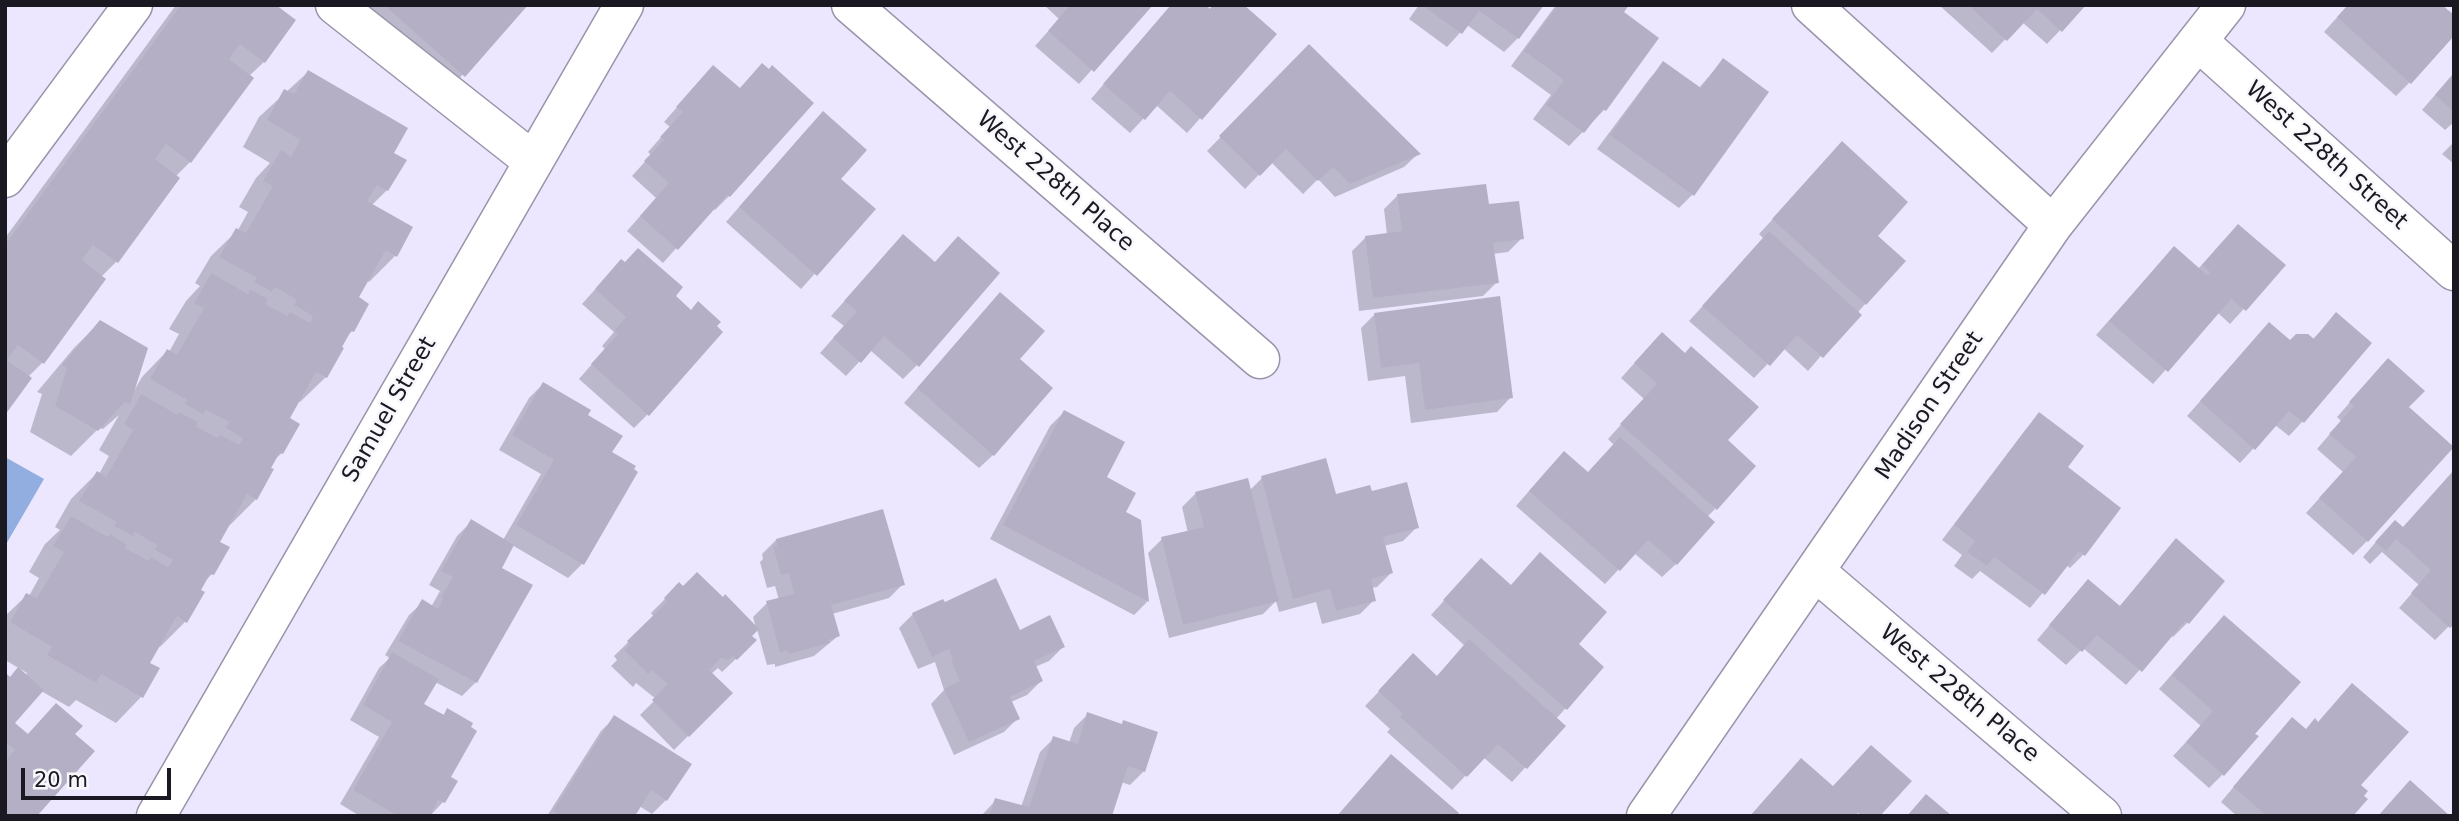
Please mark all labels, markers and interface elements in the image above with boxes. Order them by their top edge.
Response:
street label: West 228th Street [2239,76,2413,236]
street label: West 228th Place [971,106,1139,258]
street label: Madison Street [1870,327,1990,485]
street label: Samuel Street [337,332,443,488]
street label: West 228th Place [1874,619,2044,769]
scale bar [24,754,175,798]
text: 20 m [34,768,88,792]

